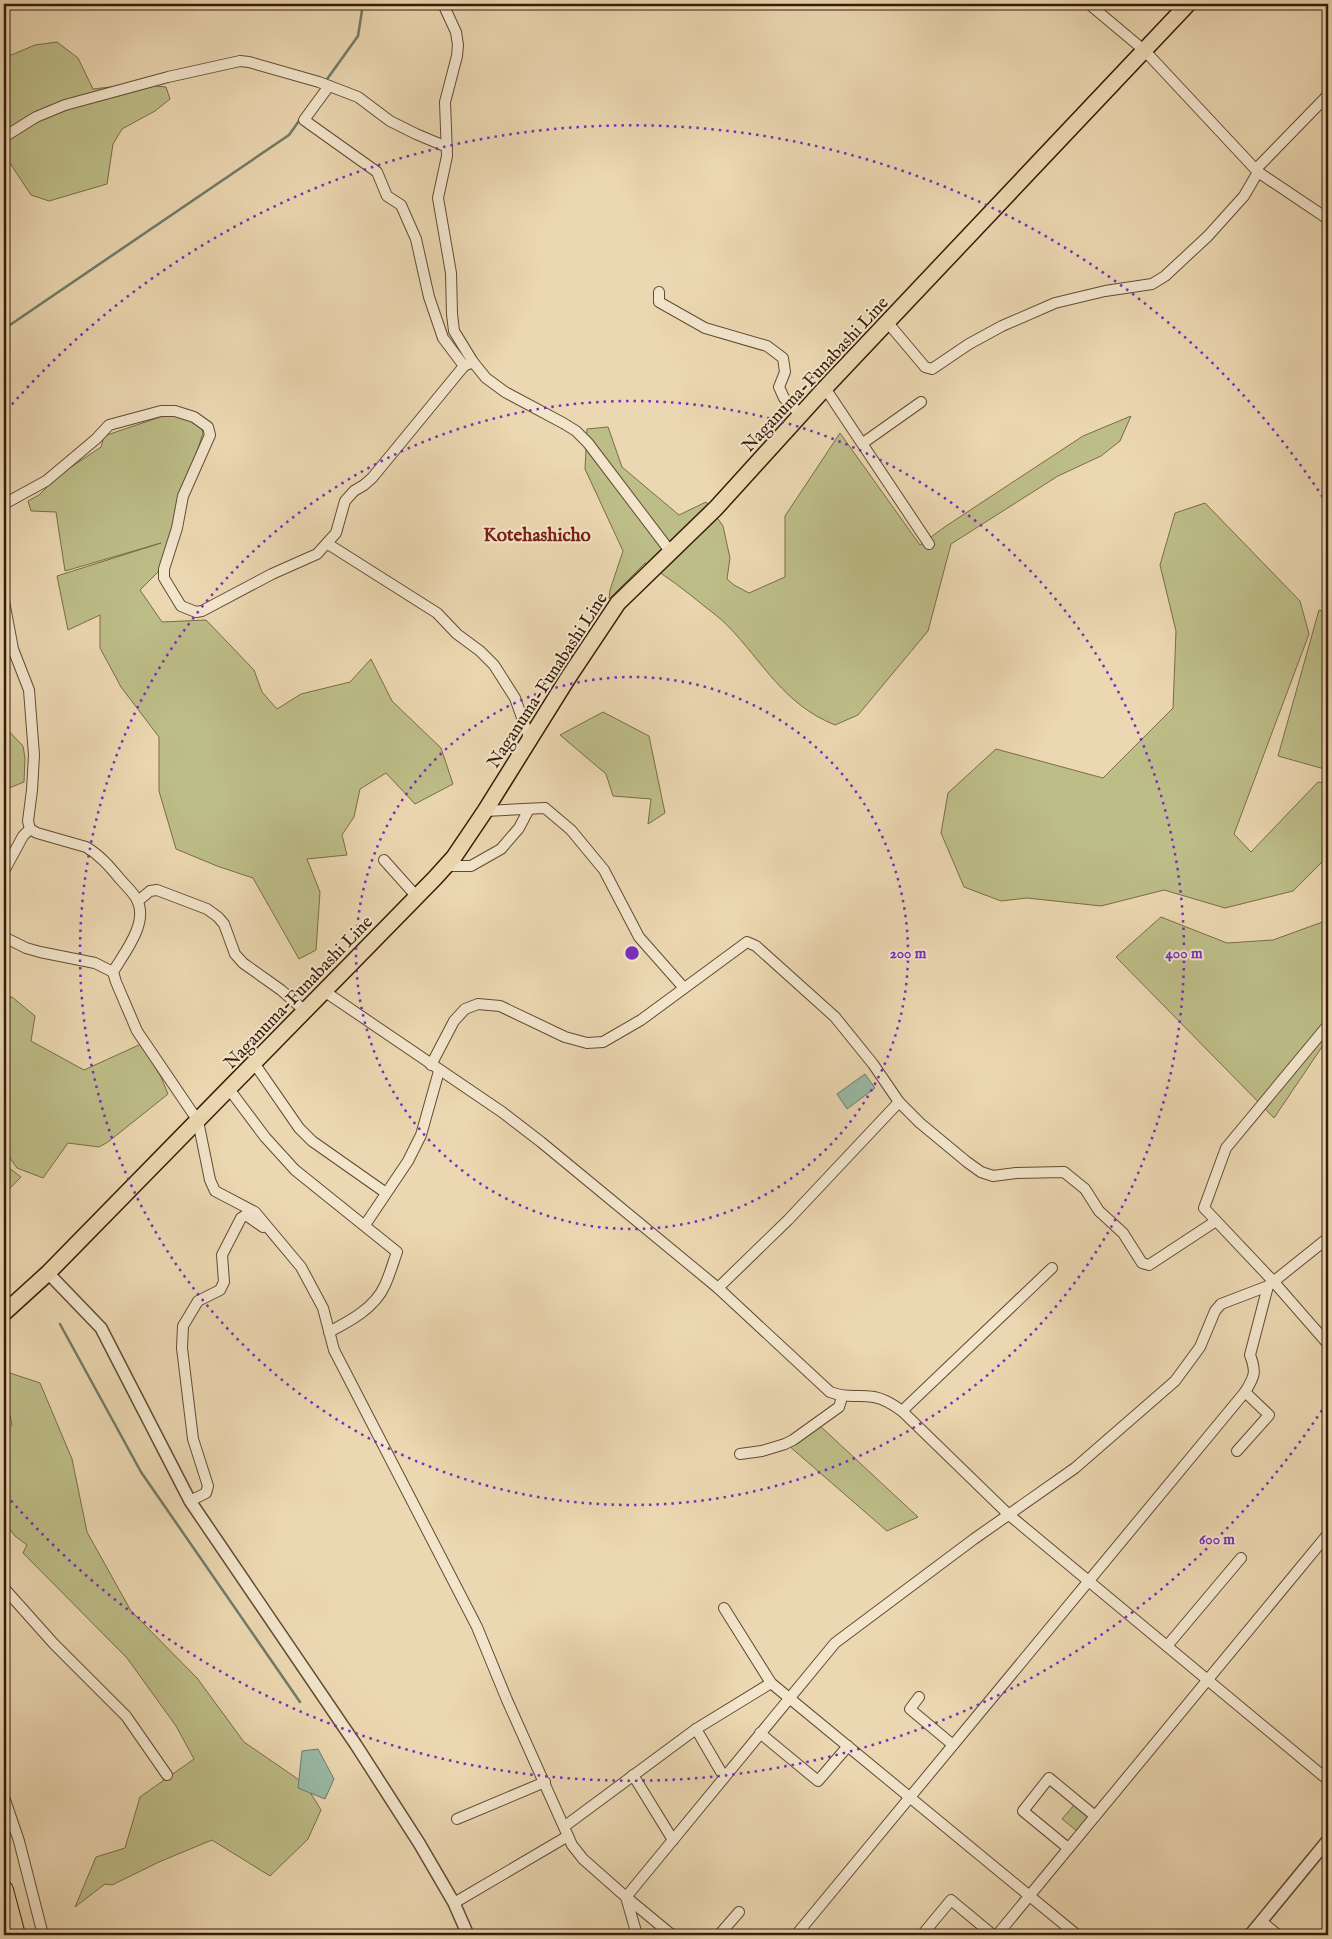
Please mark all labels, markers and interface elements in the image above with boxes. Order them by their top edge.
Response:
street label: Naganuma-Funabashi Line [738,292,894,458]
district label: Kotehashicho [483,524,591,548]
street label: Naganuma-Funabashi Line [483,589,614,773]
street label: Naganuma-Funabashi Line [220,911,378,1075]
centre of rings [623,944,641,962]
text: 200 m [890,944,927,963]
text: 400 m [1166,944,1203,963]
text: 600 m [1199,1530,1235,1549]

